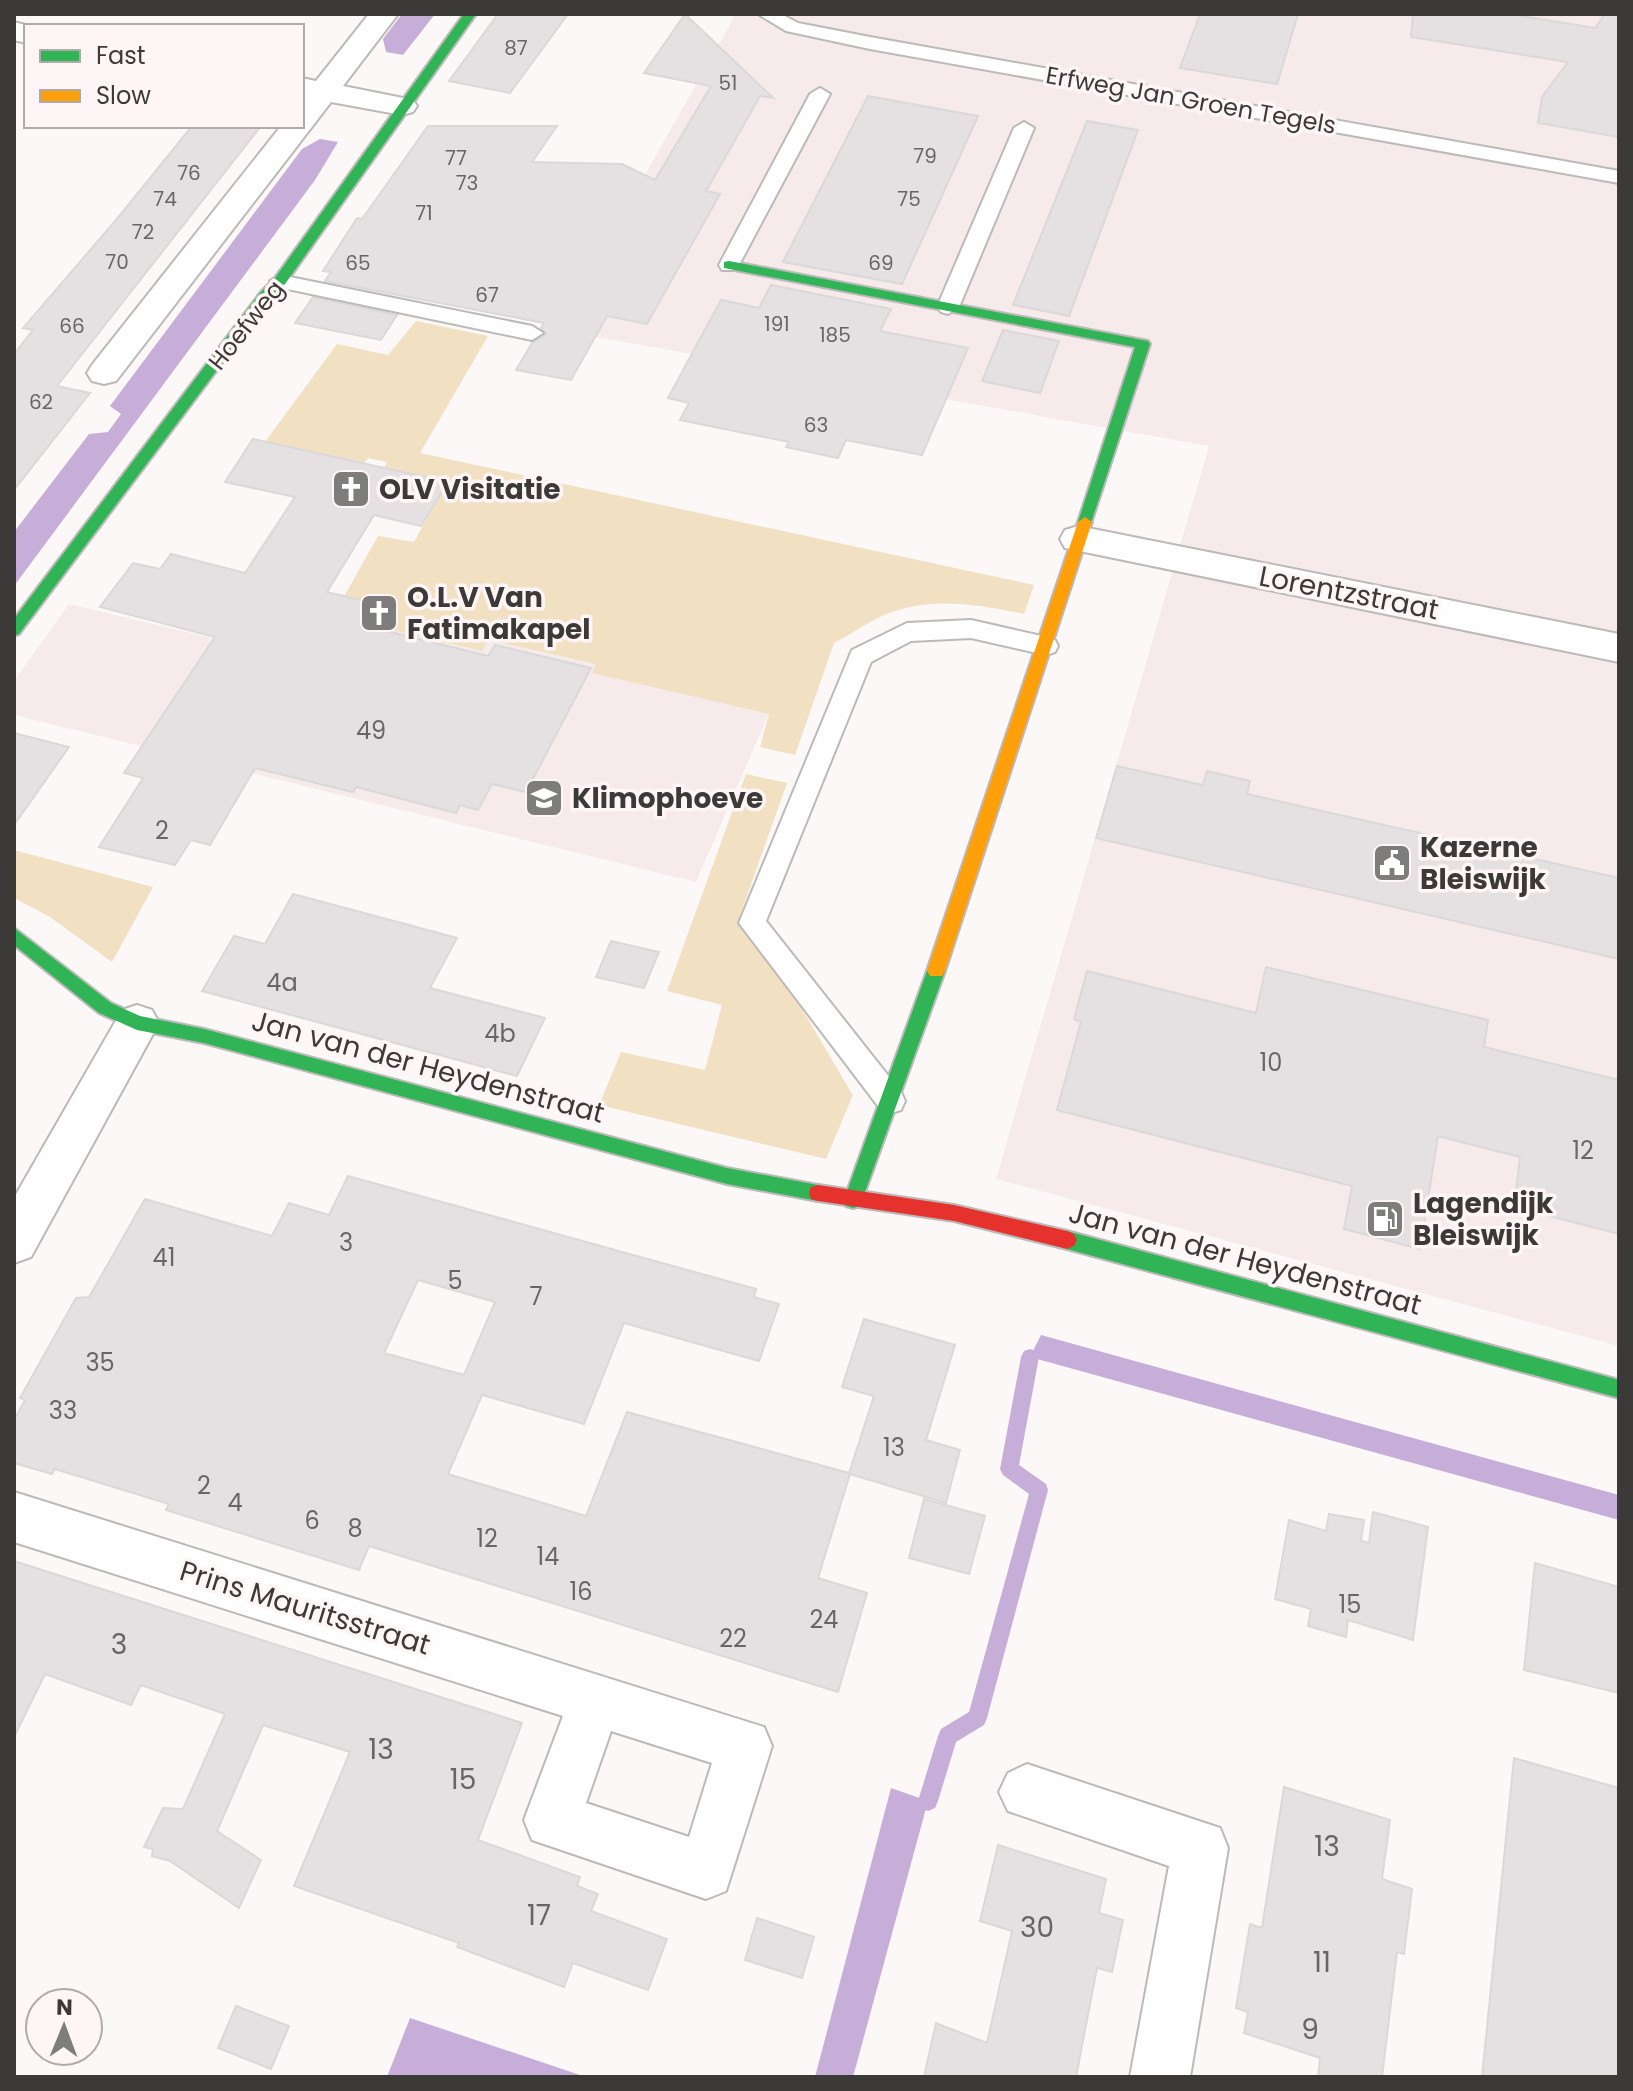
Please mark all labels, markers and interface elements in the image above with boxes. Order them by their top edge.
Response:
legend [24,24,304,128]
house number: 87 [504,34,528,62]
text: Fast [96,39,146,72]
street label: Erfweg Jan Groen Tegels [1043,58,1339,142]
house number: 51 [719,69,737,97]
text: Slow [96,79,151,112]
house number: 79 [913,142,937,170]
house number: 77 [445,144,467,172]
house number: 76 [177,159,201,187]
house number: 73 [456,169,478,197]
house number: 74 [153,185,177,213]
house number: 75 [897,185,921,213]
house number: 71 [415,199,433,227]
house number: 72 [132,218,154,246]
house number: 70 [105,248,129,276]
house number: 65 [345,249,371,277]
house number: 69 [868,249,894,277]
street label: Hoefweg [201,273,291,377]
house number: 67 [475,281,499,309]
house number: 191 [764,310,790,338]
house number: 66 [59,312,85,340]
house number: 185 [819,321,851,349]
house number: 62 [29,388,53,416]
house number: 63 [804,411,828,439]
church icon: OLV Visitatie [330,468,372,510]
place label: OLV Visitatie [379,470,561,509]
street label: Lorentzstraat [1256,556,1442,630]
place label: O.L.V Van Fatimakapel [407,578,590,649]
church icon: O.L.V Van Fatimakapel [358,592,400,634]
house number: 49 [356,714,386,747]
school or university icon: Klimophoeve [523,777,565,819]
place label: Klimophoeve [572,779,763,818]
house number: 2 [155,814,169,847]
place label: Kazerne Bleiswijk [1420,828,1547,899]
public building icon: Kazerne Bleiswijk [1371,842,1413,884]
house number: 4a [266,966,298,999]
street label: Jan van der Heydenstraat [247,1001,609,1133]
house number: 4b [484,1017,516,1050]
house number: 10 [1260,1046,1282,1079]
house number: 12 [1572,1134,1594,1167]
place label: Lagendijk Bleiswijk [1413,1184,1554,1255]
street label: Jan van der Heydenstraat [1064,1193,1426,1325]
fuel station icon: Lagendijk Bleiswijk [1364,1198,1406,1240]
house number: 3 [339,1226,353,1259]
house number: 41 [153,1241,175,1274]
house number: 5 [447,1264,463,1297]
house number: 7 [529,1280,543,1313]
house number: 35 [85,1346,115,1379]
house number: 33 [49,1394,77,1427]
house number: 13 [883,1431,905,1464]
house number: 2 [197,1469,211,1502]
house number: 4 [227,1486,243,1519]
house number: 6 [304,1504,320,1537]
house number: 8 [347,1512,363,1545]
house number: 12 [476,1522,498,1555]
house number: 14 [537,1540,559,1573]
street label: Prins Mauritsstraat [175,1551,435,1665]
house number: 16 [570,1575,592,1608]
house number: 15 [1339,1588,1361,1621]
house number: 24 [810,1603,838,1636]
house number: 22 [719,1622,747,1655]
house number: 3 [111,1625,127,1664]
house number: 13 [368,1730,394,1769]
house number: 15 [450,1760,476,1799]
house number: 13 [1314,1827,1340,1866]
house number: 17 [527,1896,551,1935]
house number: 30 [1020,1908,1054,1947]
house number: 11 [1313,1943,1331,1982]
north arrow [24,1987,104,2067]
text: N [56,1992,73,2023]
house number: 9 [1301,2010,1319,2049]

